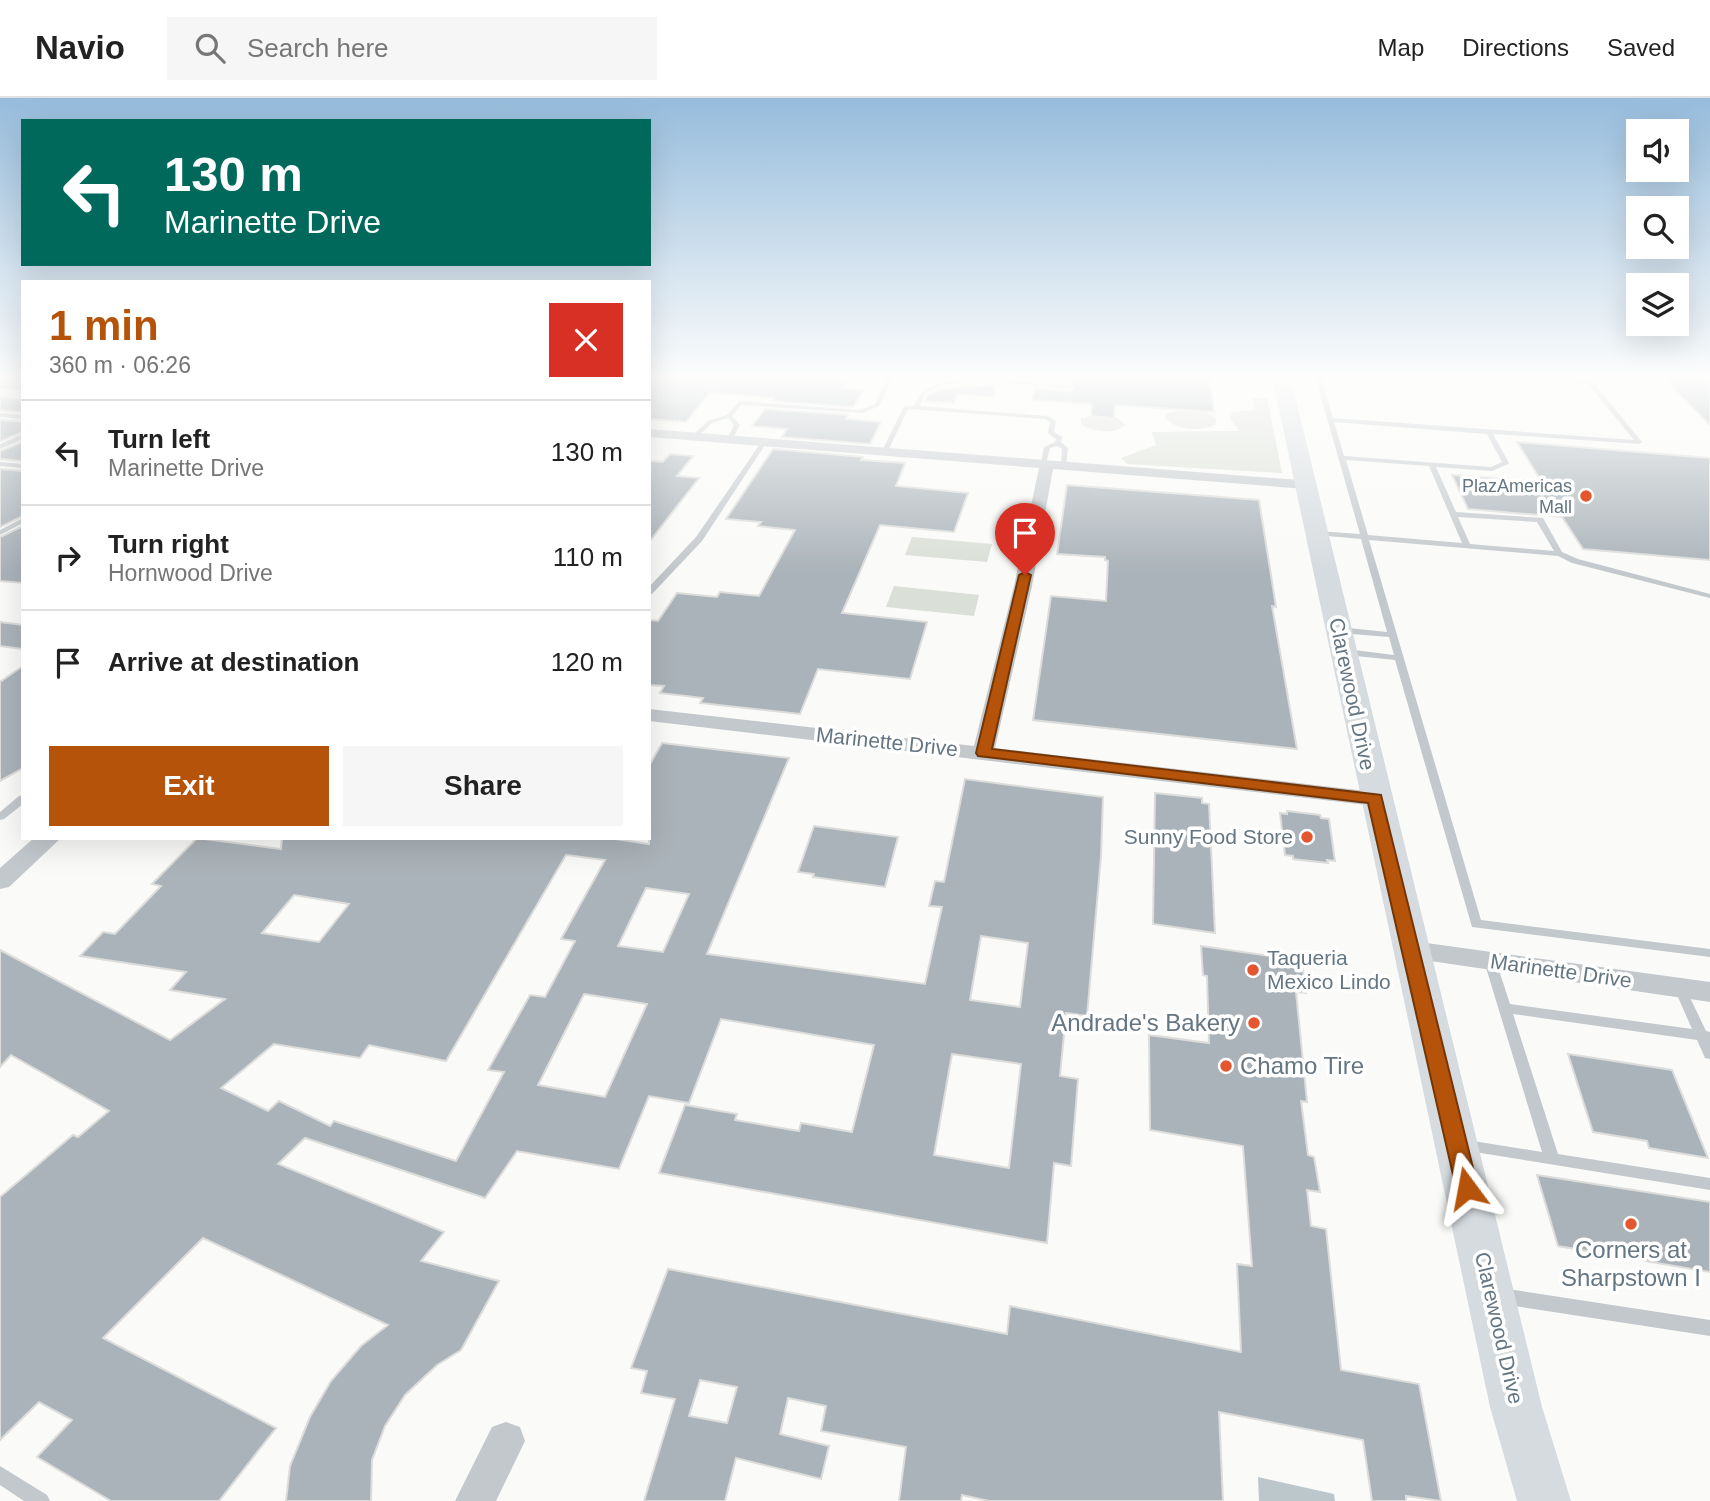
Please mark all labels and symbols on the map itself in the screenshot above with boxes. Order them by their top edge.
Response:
place label: PlazAmericas Mall [1462,476,1572,517]
marker: PlazAmericas Mall [1578,488,1594,504]
pin [995,503,1055,575]
street label: Clarewood Drive [1325,616,1380,772]
street label: Marinette Drive [815,723,959,760]
place label: Sunny Food Store [1124,825,1293,848]
marker: Sunny Food Store [1299,829,1315,845]
place label: Taqueria Mexico Lindo [1267,946,1391,993]
street label: Marinette Drive [1489,949,1633,992]
marker: Taqueria Mexico Lindo [1245,962,1261,978]
place label: Andrade's Bakery [1051,1009,1240,1036]
marker: Andrade's Bakery [1246,1015,1262,1031]
place label: Chamo Tire [1240,1052,1364,1079]
marker: Chamo Tire [1218,1058,1234,1074]
position arrow [1430,1151,1504,1225]
marker: Corners at Sharpstown I [1623,1216,1639,1232]
place label: Corners at Sharpstown I [1561,1236,1701,1291]
street label: Clarewood Drive [1471,1250,1528,1406]

